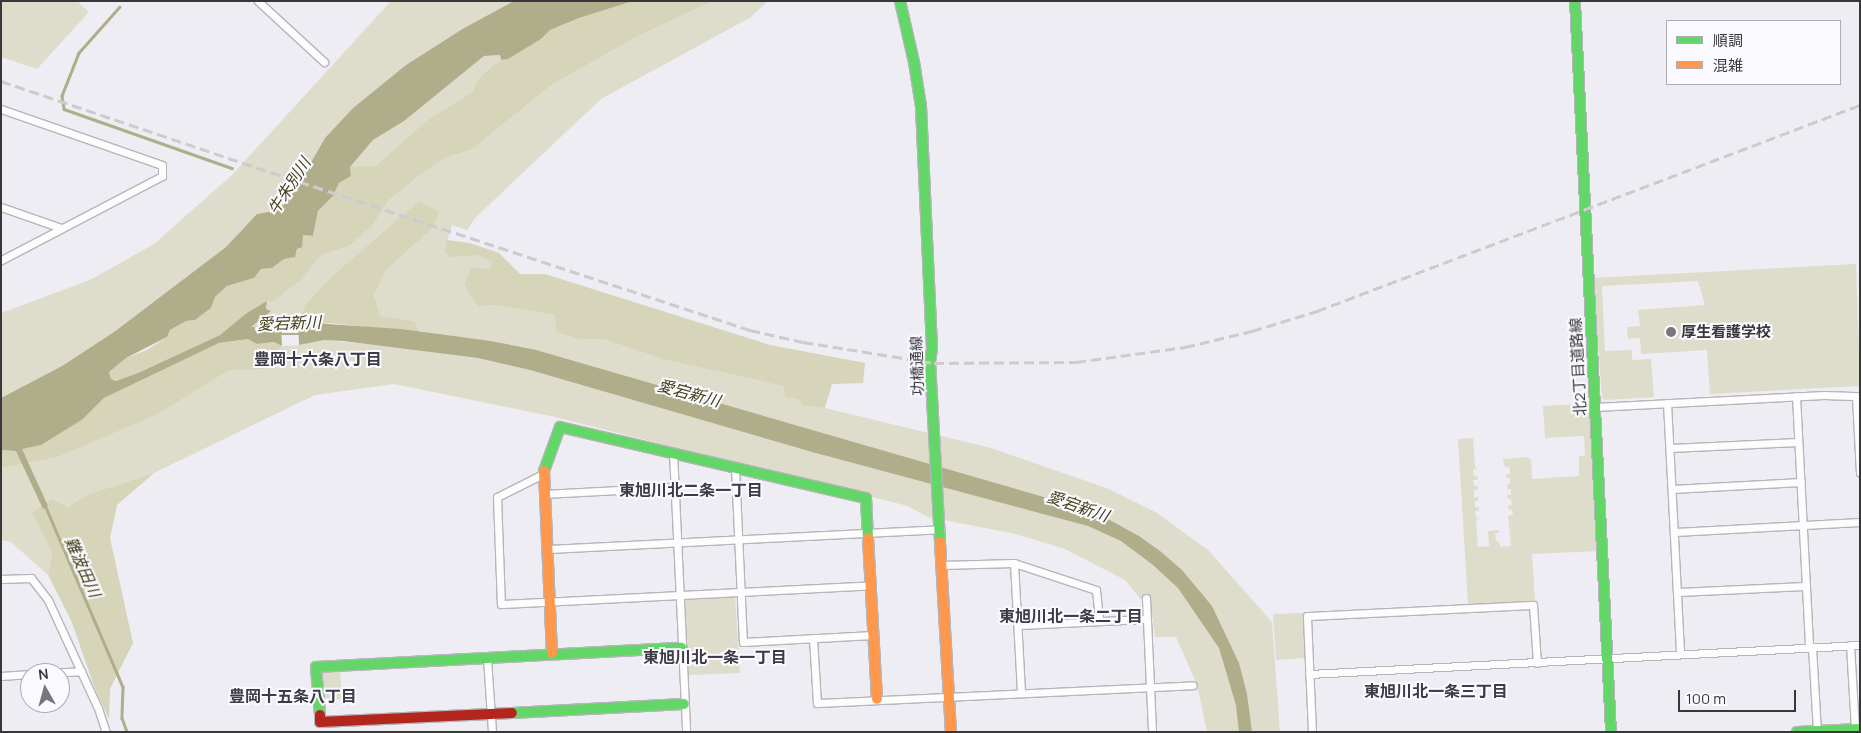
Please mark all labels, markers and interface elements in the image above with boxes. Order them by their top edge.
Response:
legend [1666,20,1841,85]
text: 順調 [1713,30,1743,51]
text: 混雑 [1713,55,1743,76]
water label: 牛朱別川 [264,154,314,218]
water label: 愛宕新川 [257,312,321,334]
street label: 北2丁目道路線 [1566,317,1590,417]
place label: 厚生看護学校 [1681,323,1771,341]
marker: 厚生看護学校 [1665,326,1677,338]
street label: 功橋通線 [907,336,927,396]
district label: 豊岡十六条八丁目 [254,349,382,369]
water label: 愛宕新川 [656,375,722,411]
district label: 東旭川北二条一丁目 [619,480,763,500]
water label: 愛宕新川 [1045,487,1111,525]
water label: 難波田川 [61,534,105,600]
district label: 東旭川北一条二丁目 [999,606,1143,626]
district label: 東旭川北一条一丁目 [643,647,787,667]
north arrow [20,663,70,713]
text: N [37,664,49,684]
scale bar [1681,680,1798,712]
district label: 東旭川北一条三丁目 [1364,681,1508,701]
district label: 豊岡十五条八丁目 [229,686,357,706]
text: 100 m [1686,688,1726,709]

